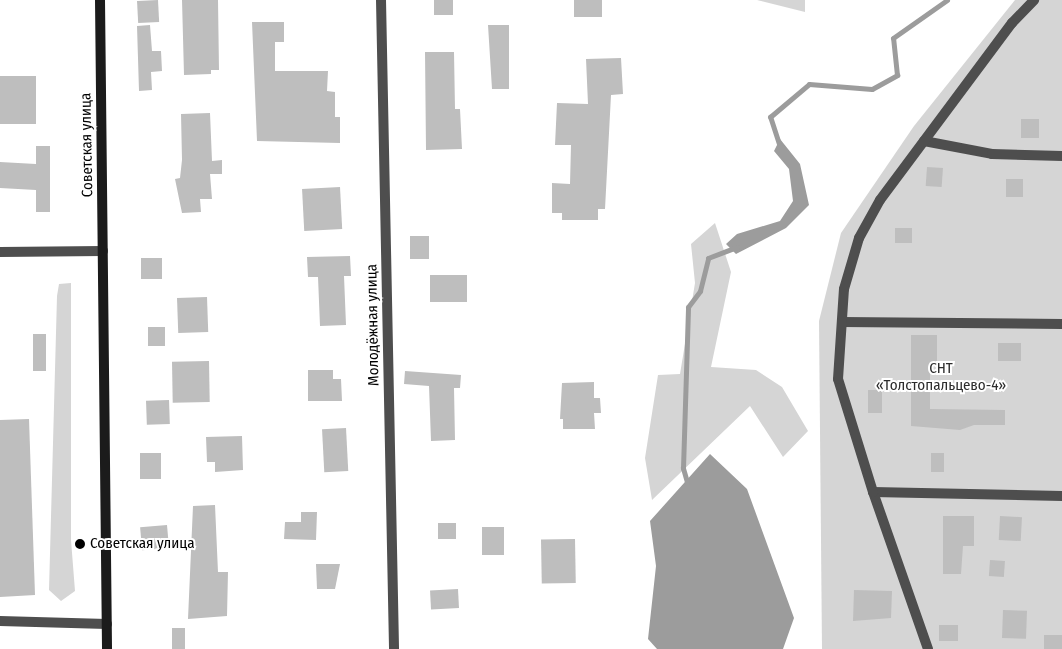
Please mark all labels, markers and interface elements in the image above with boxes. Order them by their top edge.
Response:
street label: Советская улица [77,93,97,197]
street label: Молодёжная улица [363,264,383,386]
park label: СНТ «Толстопальцево-4» [876,359,1006,394]
place label: Советская улица [90,535,195,553]
marker: Советская улица [74,538,86,550]

